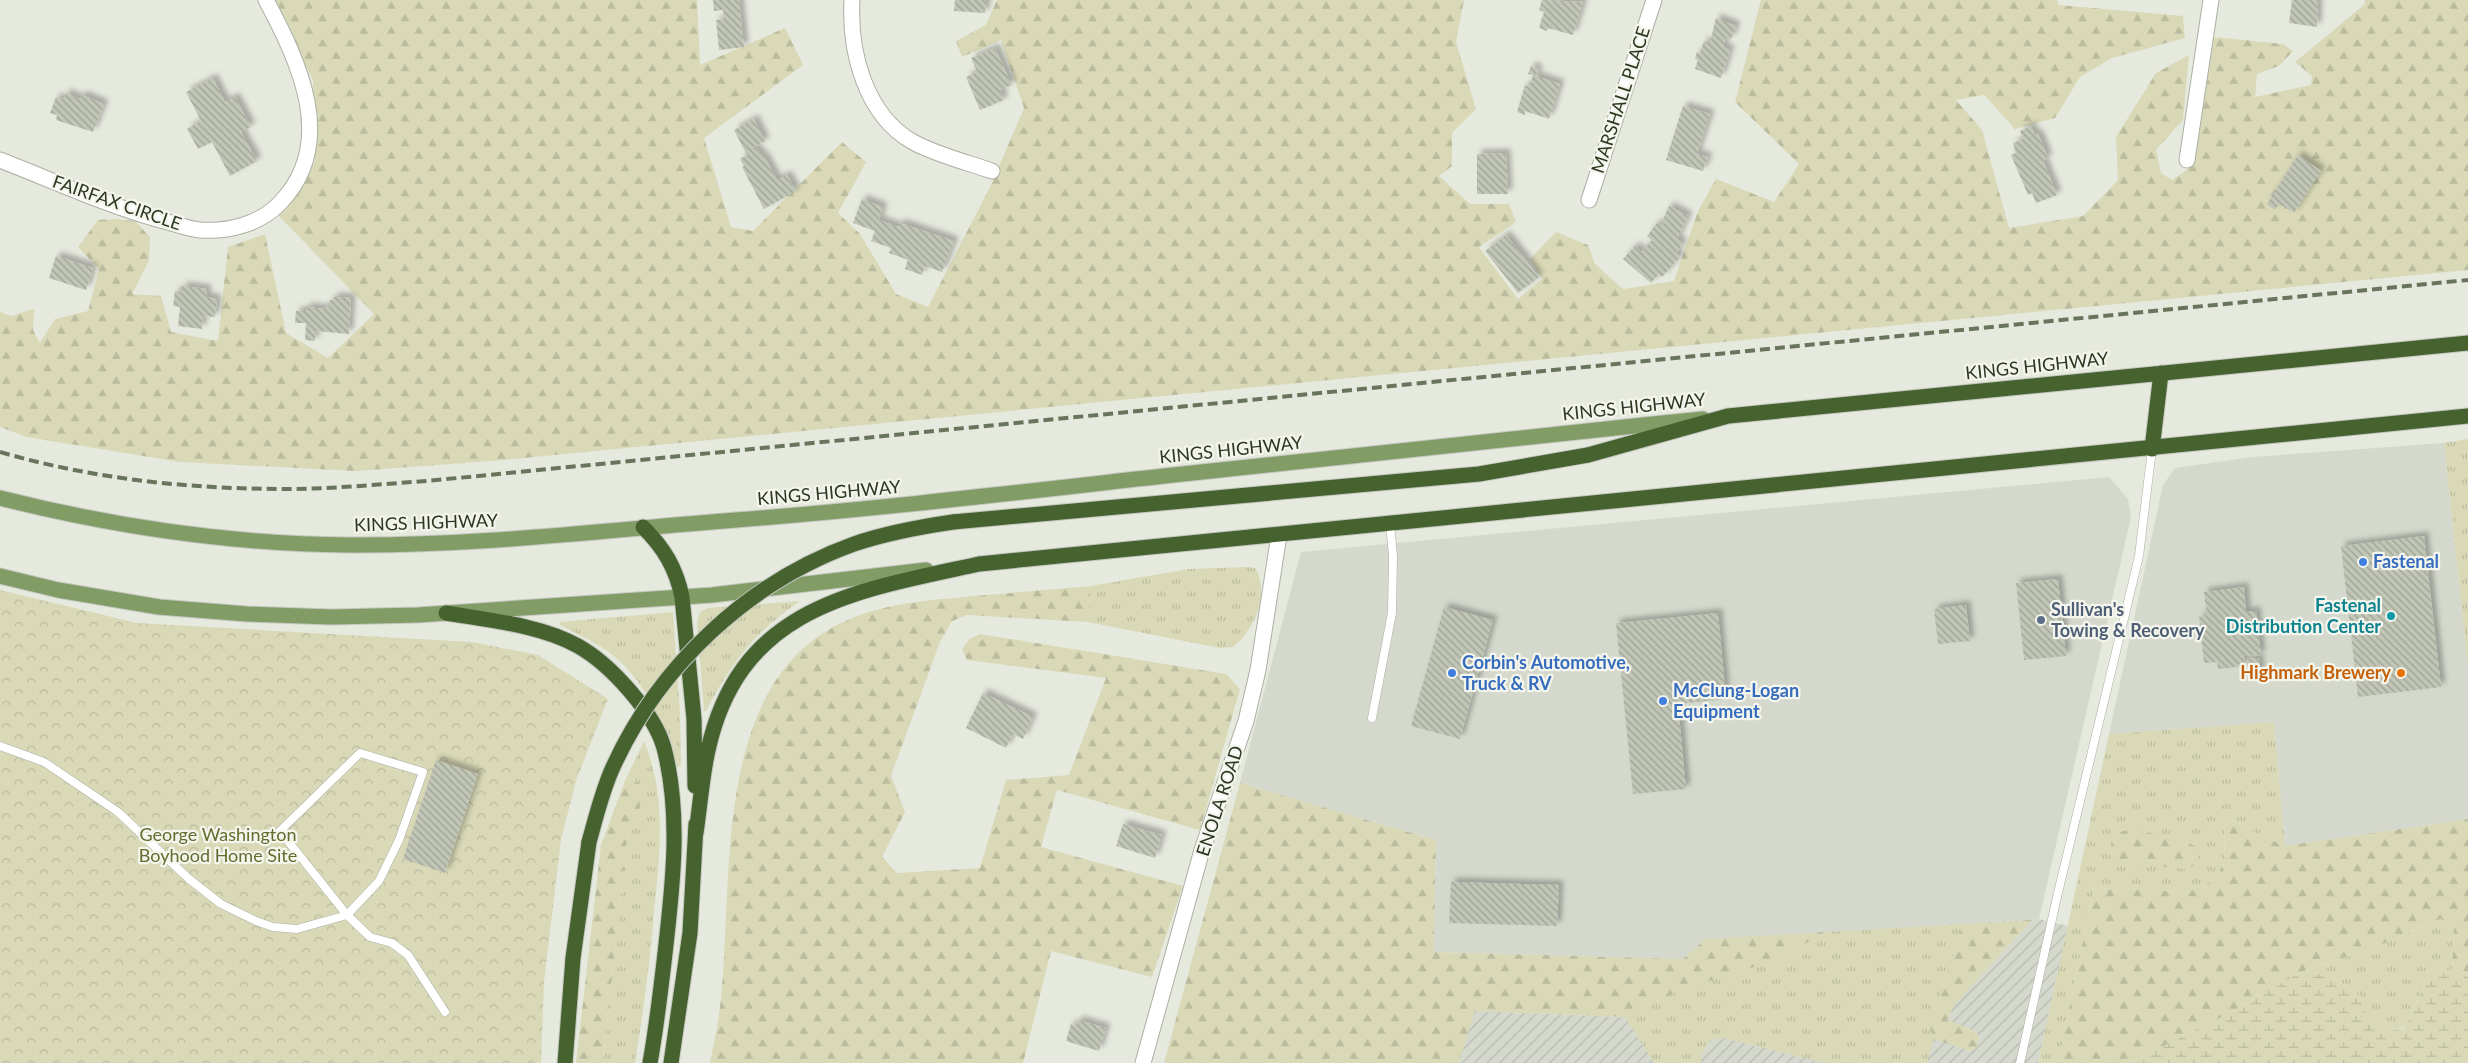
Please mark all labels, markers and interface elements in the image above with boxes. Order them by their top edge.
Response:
street label: MARSHALL PLACE [1586,24,1654,176]
street label: FAIRFAX CIRCLE [50,170,185,234]
street label: KINGS HIGHWAY [1964,346,2110,383]
street label: KINGS HIGHWAY [1561,387,1707,424]
street label: KINGS HIGHWAY [1158,430,1304,467]
street label: KINGS HIGHWAY [756,475,902,509]
street label: KINGS HIGHWAY [354,508,499,536]
place label: Fastenal [2373,550,2439,572]
marker: Fastenal [2357,556,2369,568]
place label: Fastenal Distribution Center [2226,594,2381,637]
place label: Sullivan's Towing & Recovery [2051,598,2205,641]
marker: Fastenal Distribution Center [2385,610,2397,622]
marker: Sullivan's Towing & Recovery [2035,614,2047,626]
place label: Corbin's Automotive, Truck & RV [1462,651,1630,694]
place label: Highmark Brewery [2240,661,2391,683]
marker: Corbin's Automotive, Truck & RV [1446,667,1458,679]
marker: Highmark Brewery [2395,667,2407,679]
place label: McClung-Logan Equipment [1673,679,1799,722]
marker: McClung-Logan Equipment [1657,695,1669,707]
street label: ENOLA ROAD [1191,743,1247,859]
park label: George Washington Boyhood Home Site [139,823,297,866]

